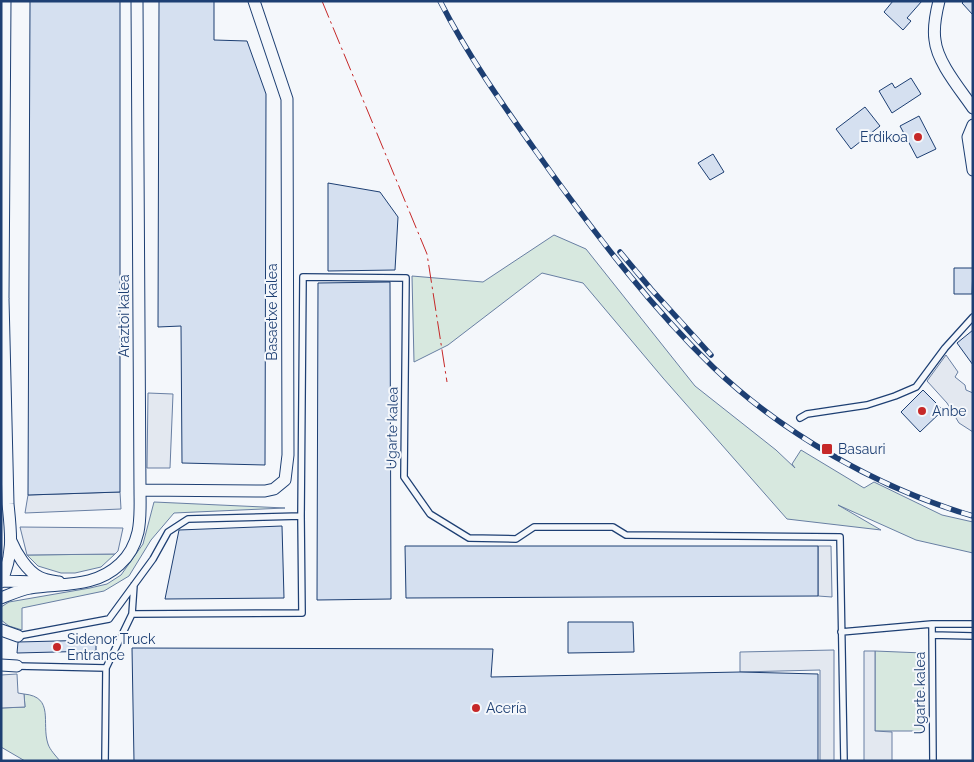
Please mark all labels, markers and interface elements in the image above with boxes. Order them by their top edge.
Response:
place label: Erdikoa [860,129,908,145]
marker: Erdikoa [912,131,924,143]
street label: Basaetxe kalea [264,263,280,361]
street label: Araztoi kalea [116,274,132,358]
street label: Ugarte kalea [383,387,401,469]
place label: Anbe [932,403,966,419]
marker: Anbe [916,405,928,417]
place label: Basauri [838,441,886,457]
marker: Basauri [820,442,834,456]
place label: Sidenor Truck Entrance [67,631,156,663]
marker: Sidenor Truck Entrance [51,641,63,653]
street label: Ugarte kalea [912,652,928,734]
place label: Acería [486,700,527,716]
marker: Acería [470,702,482,714]

